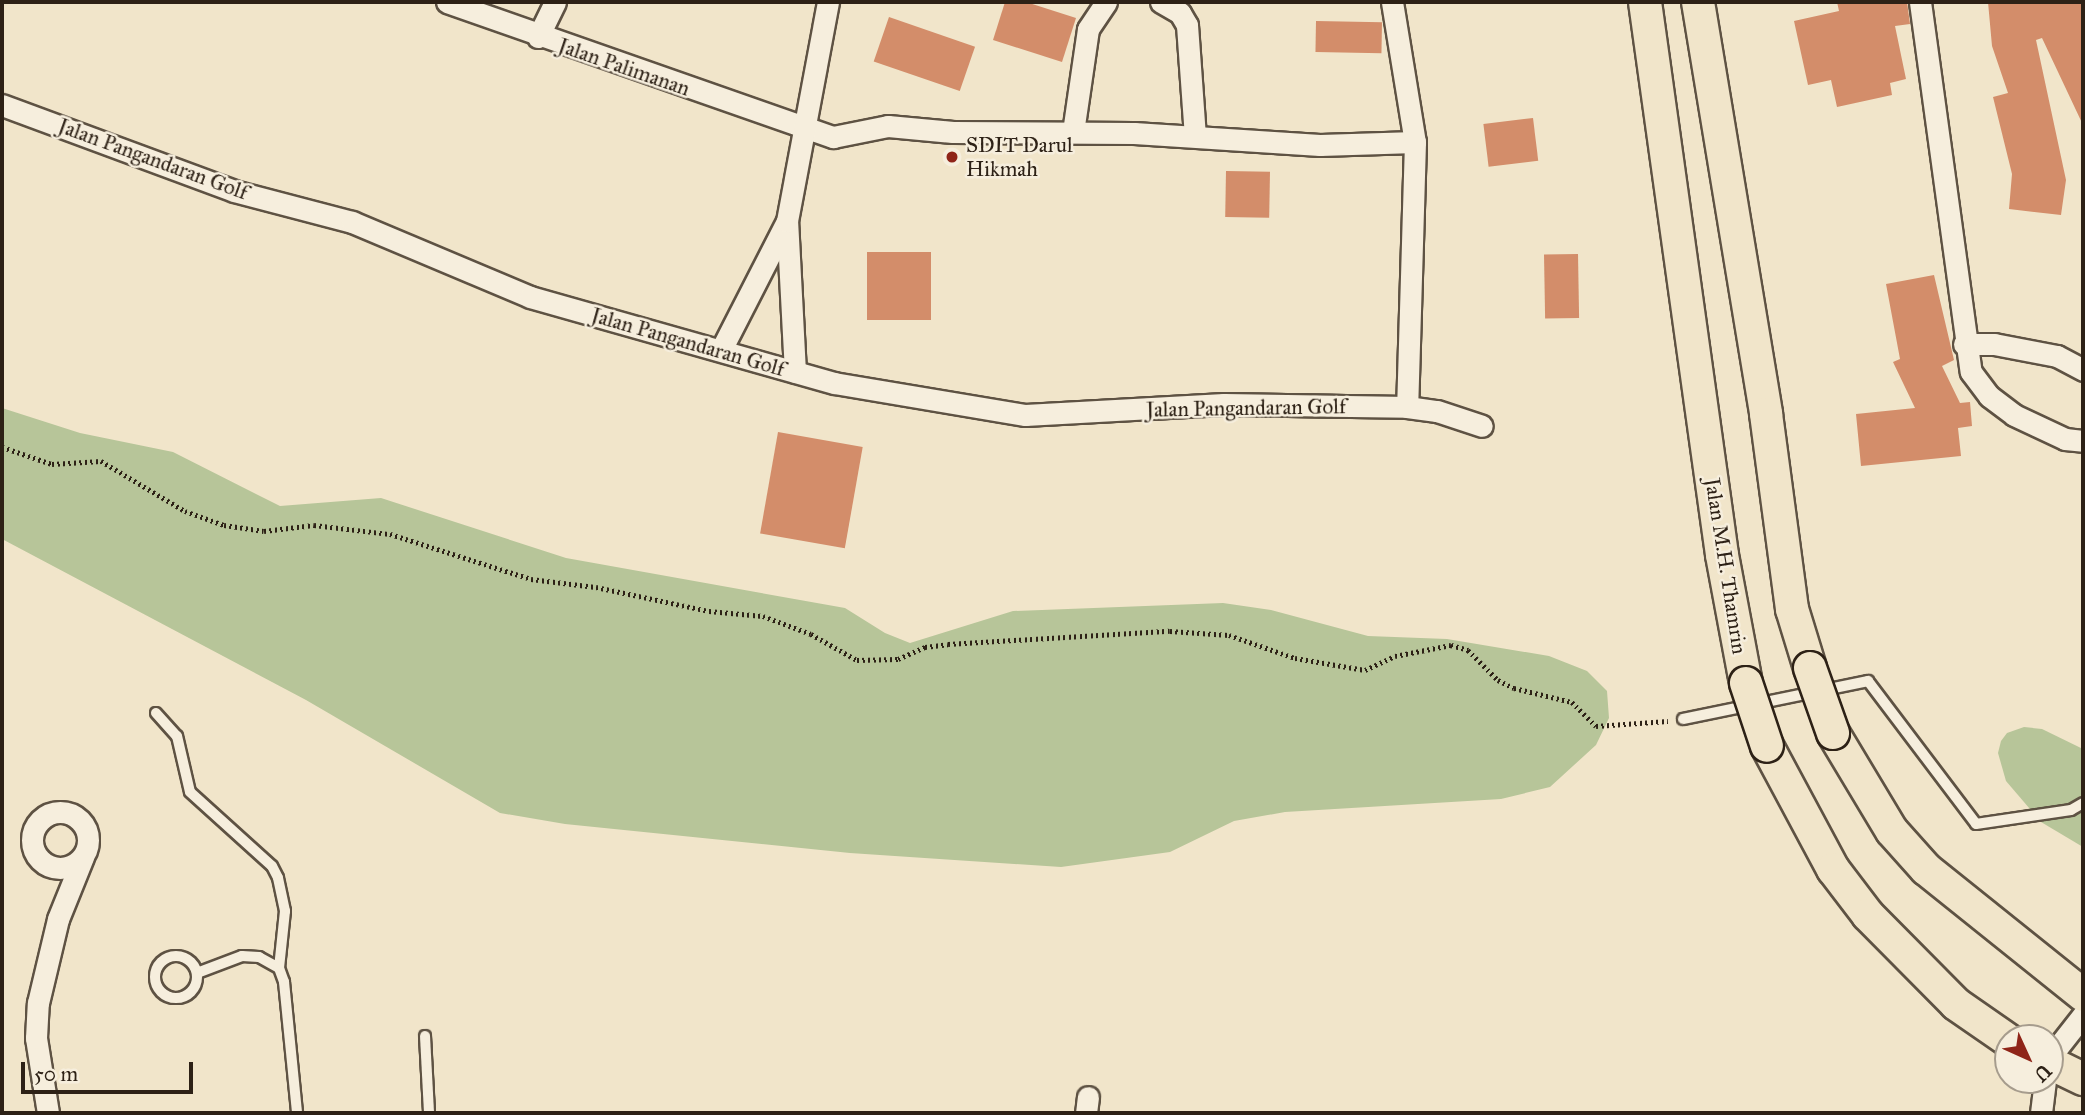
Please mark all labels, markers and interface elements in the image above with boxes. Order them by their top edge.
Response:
street label: Jalan Palimanan [555,33,693,101]
street label: Jalan Pangandaran Golf [55,113,251,205]
place label: SDIT Darul Hikmah [966,132,1073,182]
marker: SDIT Darul Hikmah [944,149,960,165]
street label: Jalan Pangandaran Golf [588,302,788,382]
street label: Jalan Pangandaran Golf [1146,394,1346,422]
street label: Jalan M.H. Thamrin [1700,476,1752,656]
north arrow [1994,1024,2064,1094]
scale bar [24,1048,196,1092]
text: U [2029,1059,2056,1086]
text: 50 m [34,1061,78,1087]

